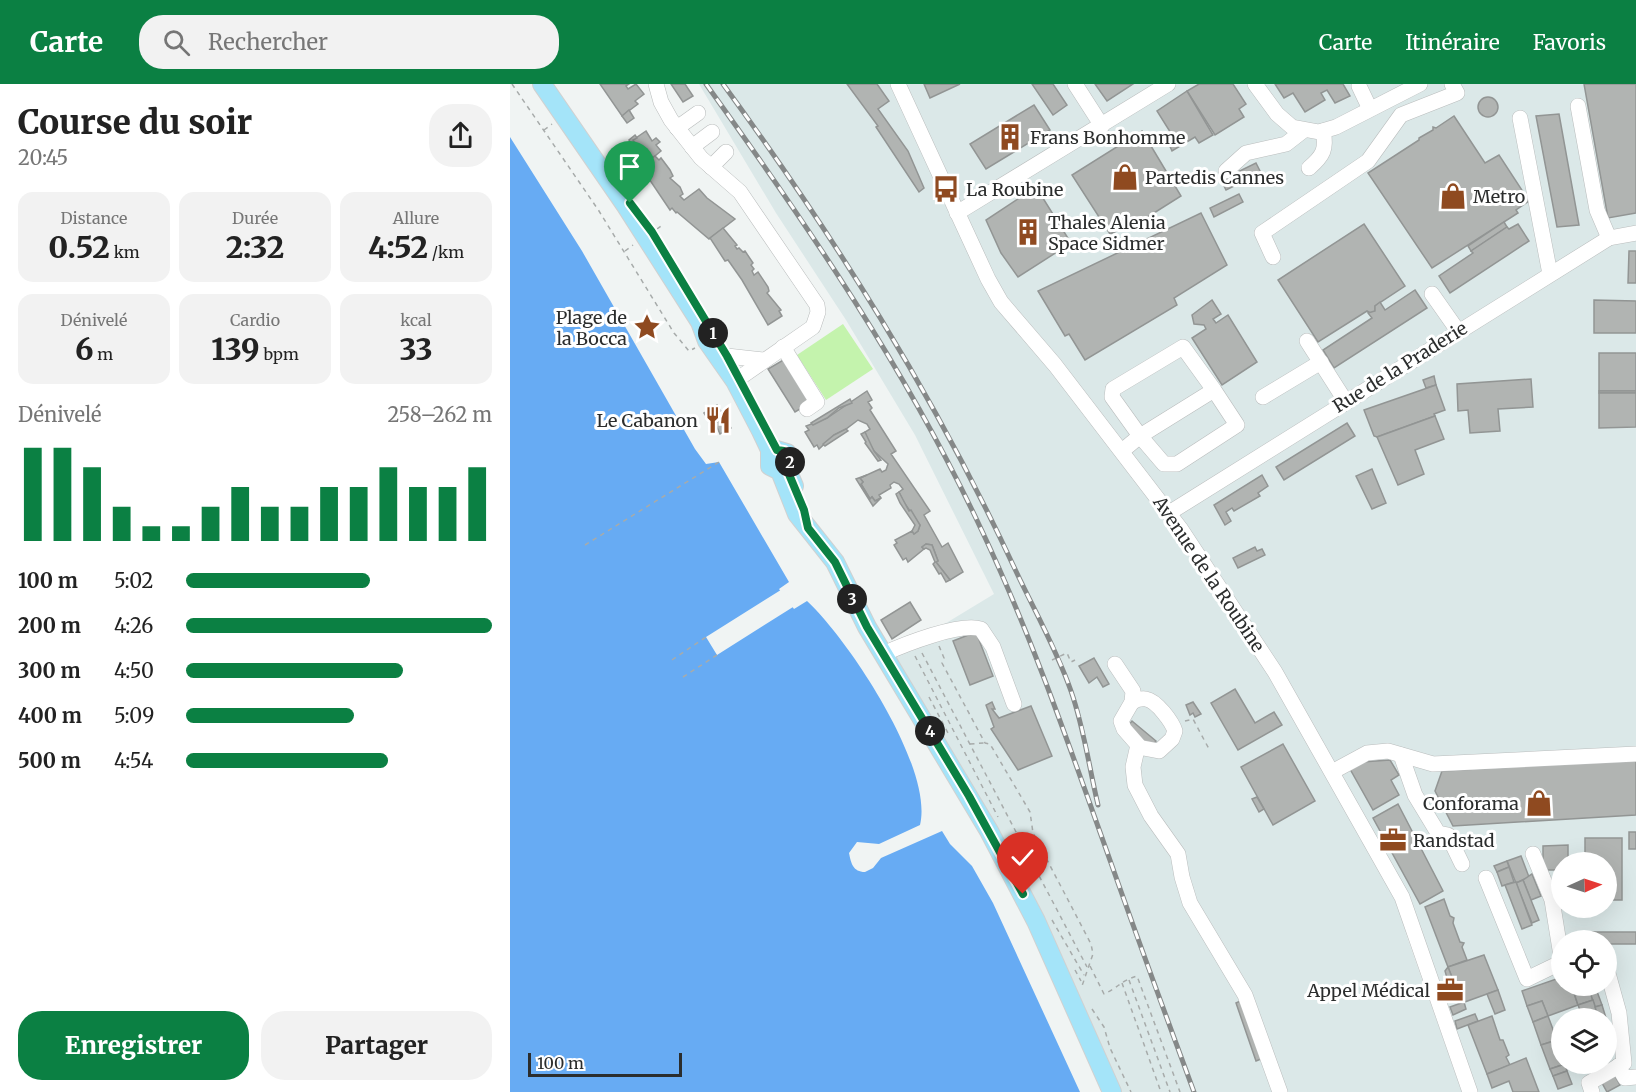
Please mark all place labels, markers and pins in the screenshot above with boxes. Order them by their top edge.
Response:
building icon: Frans Bonhomme [995,122,1025,152]
place label: Frans Bonhomme [1030,126,1185,149]
pin [604,141,655,203]
shop icon: Partedis Cannes [1110,162,1140,192]
place label: Partedis Cannes [1145,166,1284,189]
bus stop icon: La Roubine [931,174,961,204]
place label: La Roubine [966,178,1063,201]
shop icon: Metro [1438,181,1468,211]
place label: Metro [1473,185,1525,208]
place label: Thales Alenia Space Sidmer [1048,211,1166,255]
building icon: Thales Alenia Space Sidmer [1013,217,1043,247]
place label: Plage de la Bocca [556,306,627,350]
place icon: Plage de la Bocca [632,312,662,342]
pin: 1 [698,318,728,348]
restaurant icon: Le Cabanon [703,405,733,435]
place label: Le Cabanon [597,409,698,432]
pin: 2 [775,447,805,477]
pin: 3 [837,584,867,614]
pin: 4 [915,716,945,746]
shop icon: Conforama [1524,788,1554,818]
place label: Conforama [1423,792,1519,815]
office icon: Randstad [1378,825,1408,855]
place label: Randstad [1413,829,1495,852]
pin [997,832,1048,894]
office icon: Appel Médical [1435,975,1465,1005]
place label: Appel Médical [1306,979,1430,1002]

